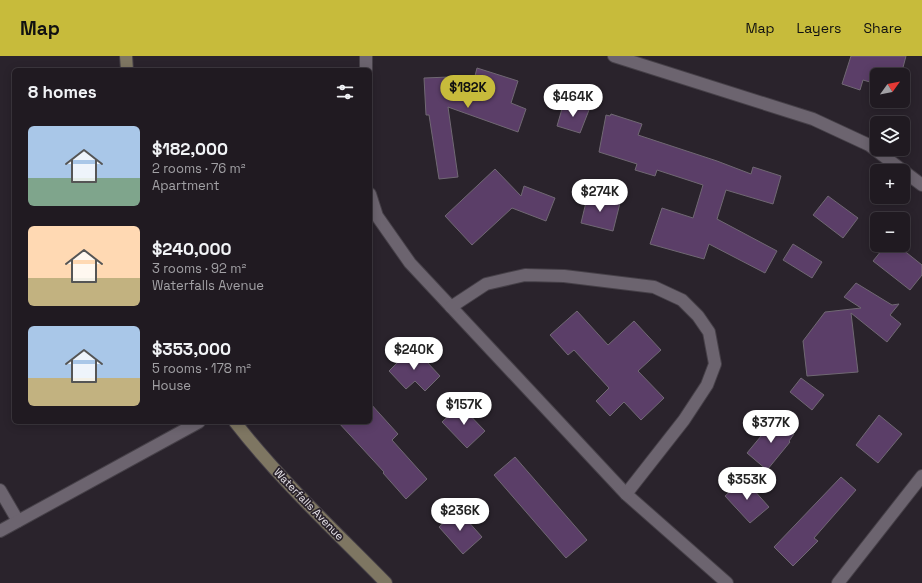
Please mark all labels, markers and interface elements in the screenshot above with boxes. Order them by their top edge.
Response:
text: Map [20,16,60,41]
text: Map [745,19,775,37]
text: Layers [797,19,841,37]
text: Share [863,19,902,37]
north arrow [870,68,910,108]
map controls [870,68,910,252]
pin: $182K [440,75,496,109]
text: $182K [449,79,487,96]
text: 8 homes [28,81,97,103]
icon: filters [334,81,356,103]
pin: $464K [545,84,601,118]
text: $464K [553,88,593,105]
button: layers [870,116,910,156]
text: $182,000 [152,138,228,160]
icon: home [60,142,108,190]
text: 2 rooms · 76 m² [152,160,246,177]
button: + [870,164,910,204]
text: Apartment [152,177,220,194]
pin: $274K [572,179,628,213]
text: $274K [581,183,619,200]
button: − [870,212,910,252]
text: $240,000 [152,238,232,260]
icon: home [60,242,108,290]
text: 3 rooms · 92 m² [152,260,246,277]
text: Waterfalls Avenue [152,277,264,294]
pin: $240K [386,337,442,371]
text: $353,000 [152,338,231,360]
text: $240K [394,341,434,358]
icon: home [60,342,108,390]
text: 5 rooms · 178 m² [152,360,251,377]
text: House [152,377,191,394]
pin: $157K [436,392,492,426]
text: $157K [446,396,482,413]
pin: $377K [743,410,799,444]
text: $377K [752,414,790,431]
street label: Waterfalls Avenue [271,465,347,543]
pin: $353K [719,467,775,501]
text: $353K [727,471,767,488]
pin: $236K [432,498,488,532]
text: $236K [440,502,480,519]

